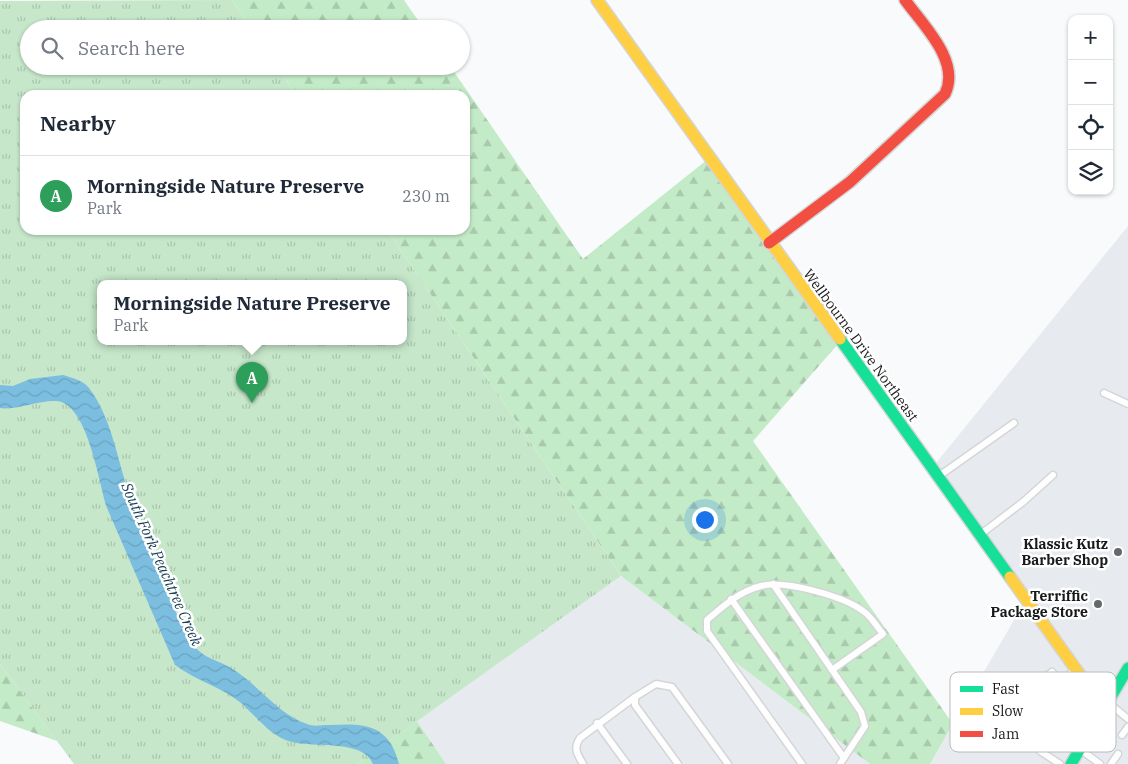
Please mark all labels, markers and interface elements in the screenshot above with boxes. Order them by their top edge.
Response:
map controls [1068,15,1113,195]
button: + [1068,15,1113,60]
search box [20,20,470,75]
icon: search [38,34,66,62]
text: Search here [78,36,185,60]
button: − [1068,60,1113,105]
button: locate [1068,105,1113,150]
text: Nearby [40,109,116,137]
button: layers [1068,150,1113,195]
text: Morningside Nature Preserve [87,174,364,198]
text: A [50,186,62,206]
text: 230 m [402,186,450,206]
text: Park [87,198,122,218]
street label: Wellbourne Drive Northeast [800,265,922,425]
popup [97,280,407,345]
text: Morningside Nature Preserve [113,291,391,315]
text: Park [113,315,148,335]
pin: A [236,362,268,403]
water label: South Fork Peachtree Creek [117,478,207,649]
your location [692,507,718,533]
place label: Klassic Kutz Barber Shop [1021,535,1108,569]
marker: Klassic Kutz Barber Shop [1112,546,1124,558]
place label: Terriffic Package Store [991,587,1088,621]
marker: Terriffic Package Store [1092,598,1104,610]
legend [950,672,1116,752]
text: Fast [992,680,1020,698]
text: Slow [992,702,1023,720]
text: Jam [992,725,1019,743]

